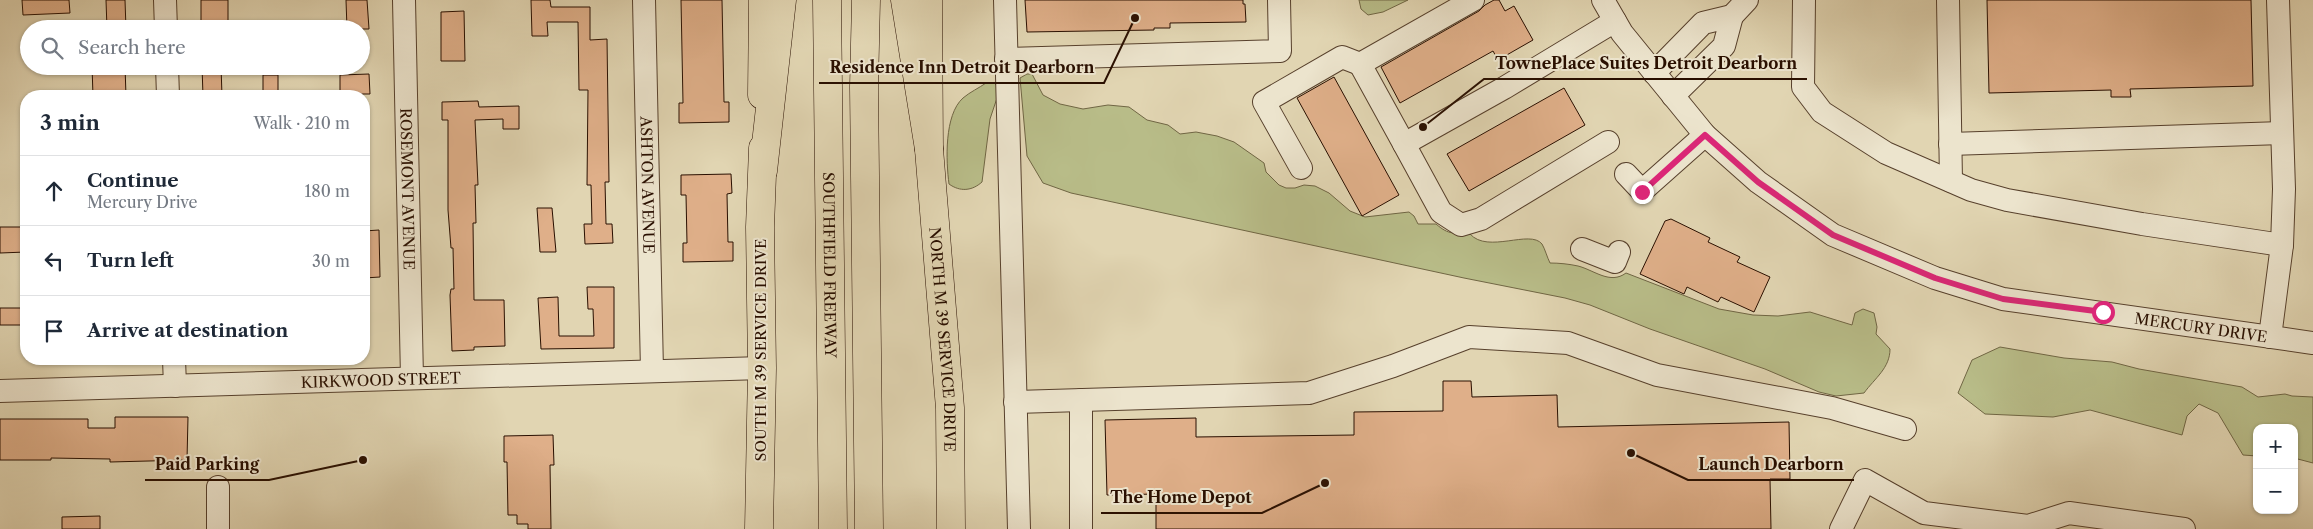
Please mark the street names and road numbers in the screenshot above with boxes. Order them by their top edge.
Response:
street label: ROSEMONT AVENUE [397,108,419,270]
street label: ASHTON AVENUE [637,115,659,254]
street label: SOUTHFIELD FREEWAY [819,172,841,358]
street label: NORTH M 39 SERVICE DRIVE [926,226,960,452]
street label: SOUTH M 39 SERVICE DRIVE [751,239,770,461]
street label: MERCURY DRIVE [2133,308,2268,346]
street label: KIRKWOOD STREET [301,368,462,391]

